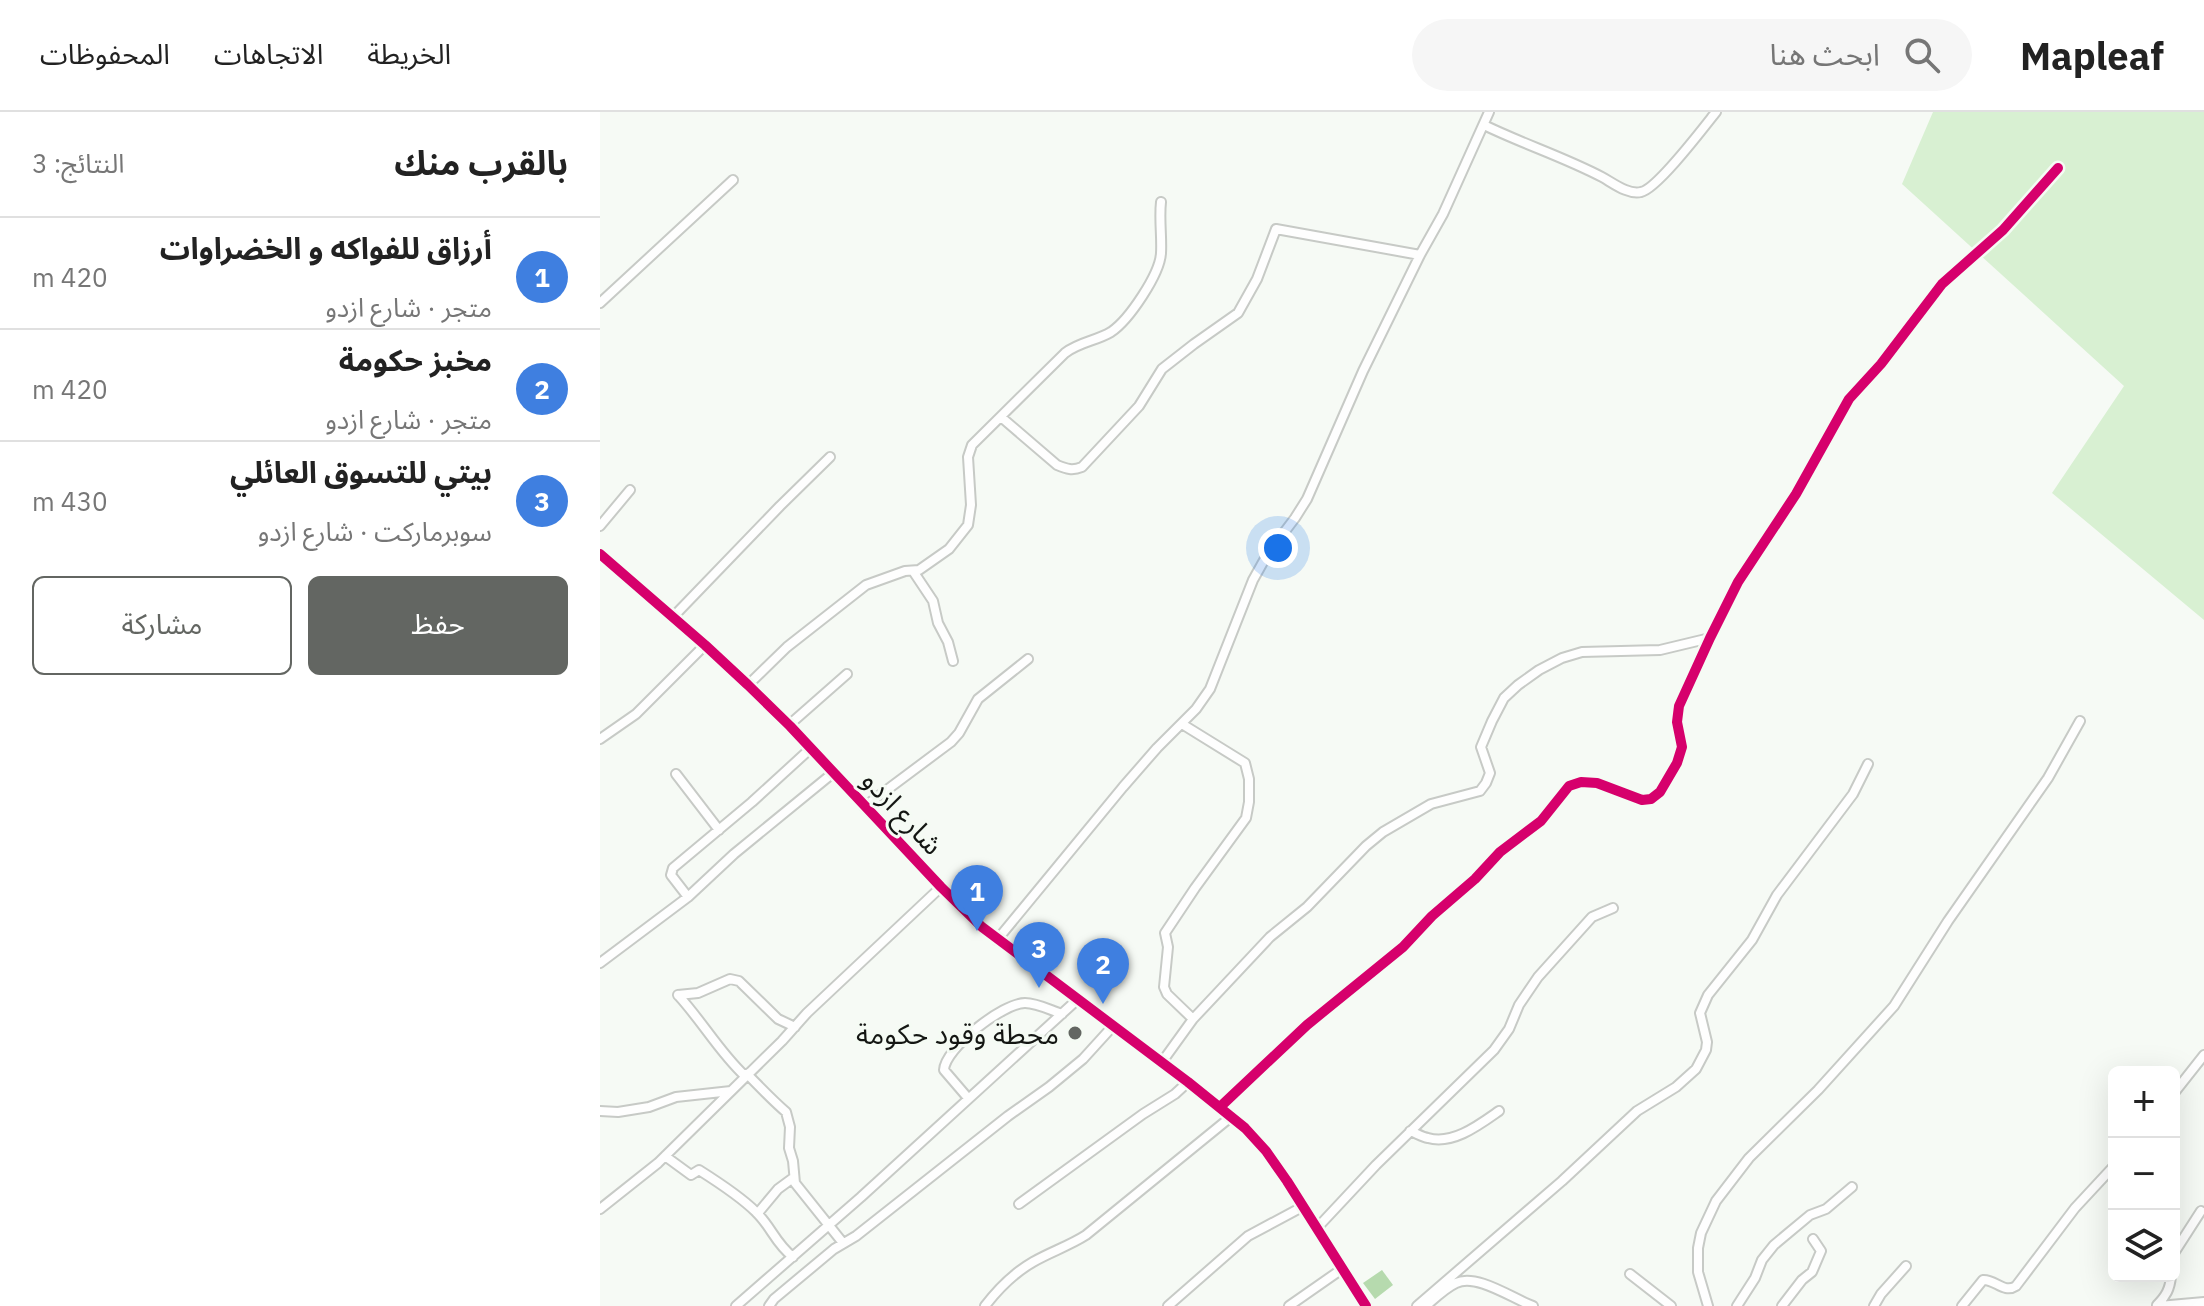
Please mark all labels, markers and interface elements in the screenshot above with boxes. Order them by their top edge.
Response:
search box [1412,19,1972,91]
text: Mapleaf [2020,31,2164,80]
icon: search [1900,33,1944,77]
text: ابحث هنا [1770,34,1880,73]
text: المحفوظات [40,35,170,72]
text: الاتجاهات [214,35,323,72]
text: الخريطة [367,35,451,72]
text: بالقرب منك [394,140,568,184]
text: النتائج: 3 [32,146,124,180]
text: أرزاق للفواكه و الخضراوات [160,228,492,267]
text: 420 m [32,260,108,294]
text: 1 [534,260,550,294]
text: متجر · شارع ازدو [325,290,492,324]
text: مخبز حكومة [339,340,492,379]
text: 420 m [32,372,108,406]
text: 2 [534,372,550,406]
text: متجر · شارع ازدو [325,402,492,436]
text: بيتي للتسوق العائلي [230,452,492,491]
text: 430 m [32,484,108,518]
text: 3 [534,484,550,518]
text: سوبرماركت · شارع ازدو [258,514,492,548]
your location [1258,528,1298,568]
button: مشاركة [32,576,292,675]
button: حفظ [308,576,568,675]
street label: شارع ازدو [852,762,952,864]
pin: 1 [951,865,1003,931]
pin: 3 [1013,922,1065,988]
pin: 2 [1077,938,1129,1004]
place label: محطة وقود حكومة [856,1015,1059,1052]
marker: محطة وقود حكومة [1066,1024,1084,1042]
map controls [2108,1066,2180,1282]
button: + [2108,1066,2180,1138]
button: − [2108,1138,2180,1210]
button: layers [2108,1210,2180,1282]

